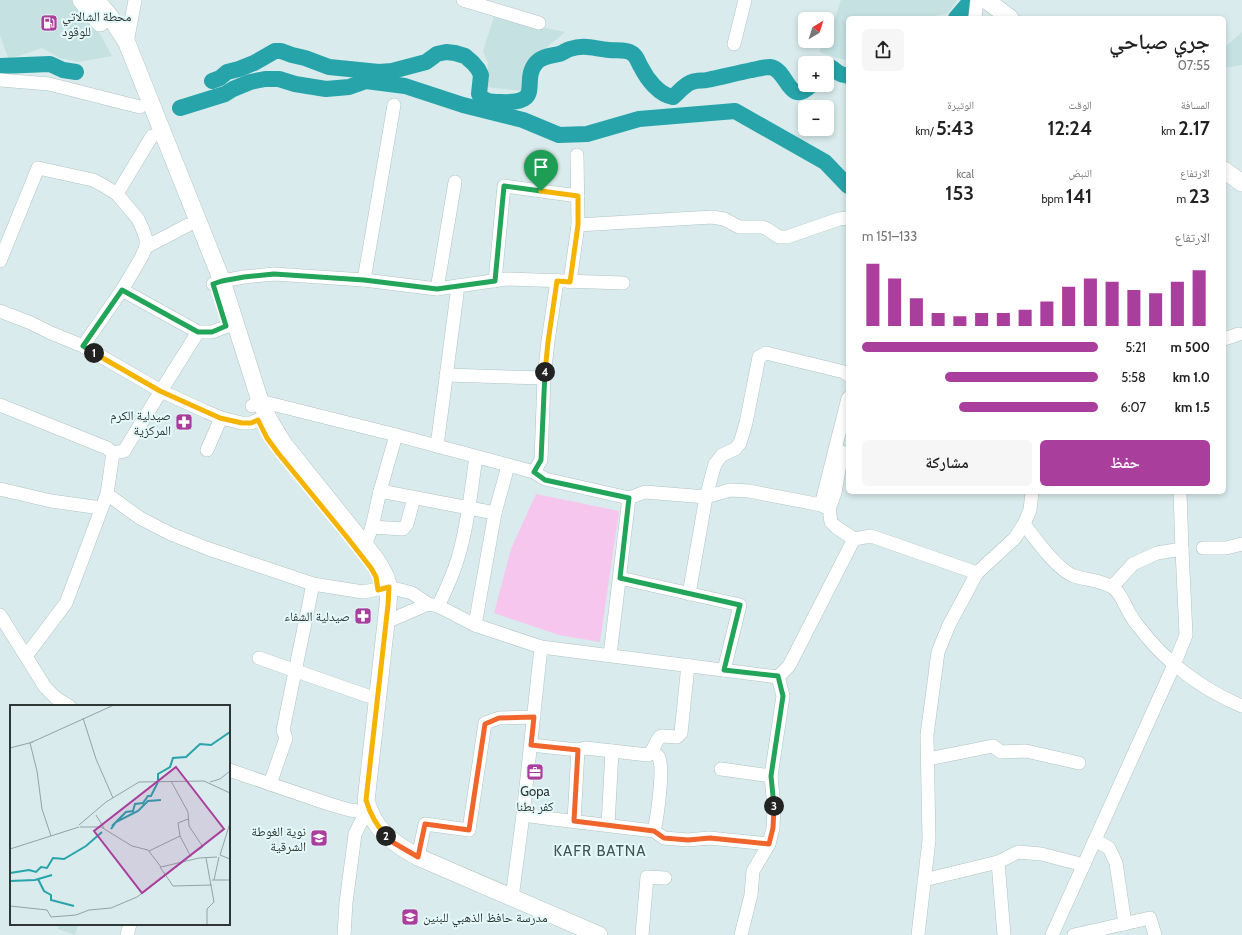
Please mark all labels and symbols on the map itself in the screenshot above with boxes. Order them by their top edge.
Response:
place label: محطة الشالاتي للوقود [62,8,132,40]
north arrow [798,12,834,48]
fuel station icon: محطة الشالاتي للوقود [39,13,59,33]
pin [524,150,558,191]
pin: 1 [84,343,104,363]
pin: 4 [535,362,555,382]
place label: صيدلية الكرم المركزية [110,407,171,439]
pharmacy icon: صيدلية الكرم المركزية [174,412,194,432]
pharmacy icon: صيدلية الشفاء [353,606,373,626]
place label: صيدلية الشفاء [284,608,350,624]
inset map [10,705,230,925]
office icon: Gopa كفر بطنا [525,762,545,782]
place label: Gopa كفر بطنا [516,783,554,815]
pin: 3 [764,796,784,816]
place label: نوية الغوطة الشرقية [251,823,306,855]
pin: 2 [376,826,396,846]
school or university icon: نوية الغوطة الشرقية [309,828,329,848]
district label: KAFR BATNA [553,842,647,860]
school or university icon: مدرسة حافظ الذهبي للبنين [400,907,420,927]
place label: مدرسة حافظ الذهبي للبنين [423,909,548,928]

